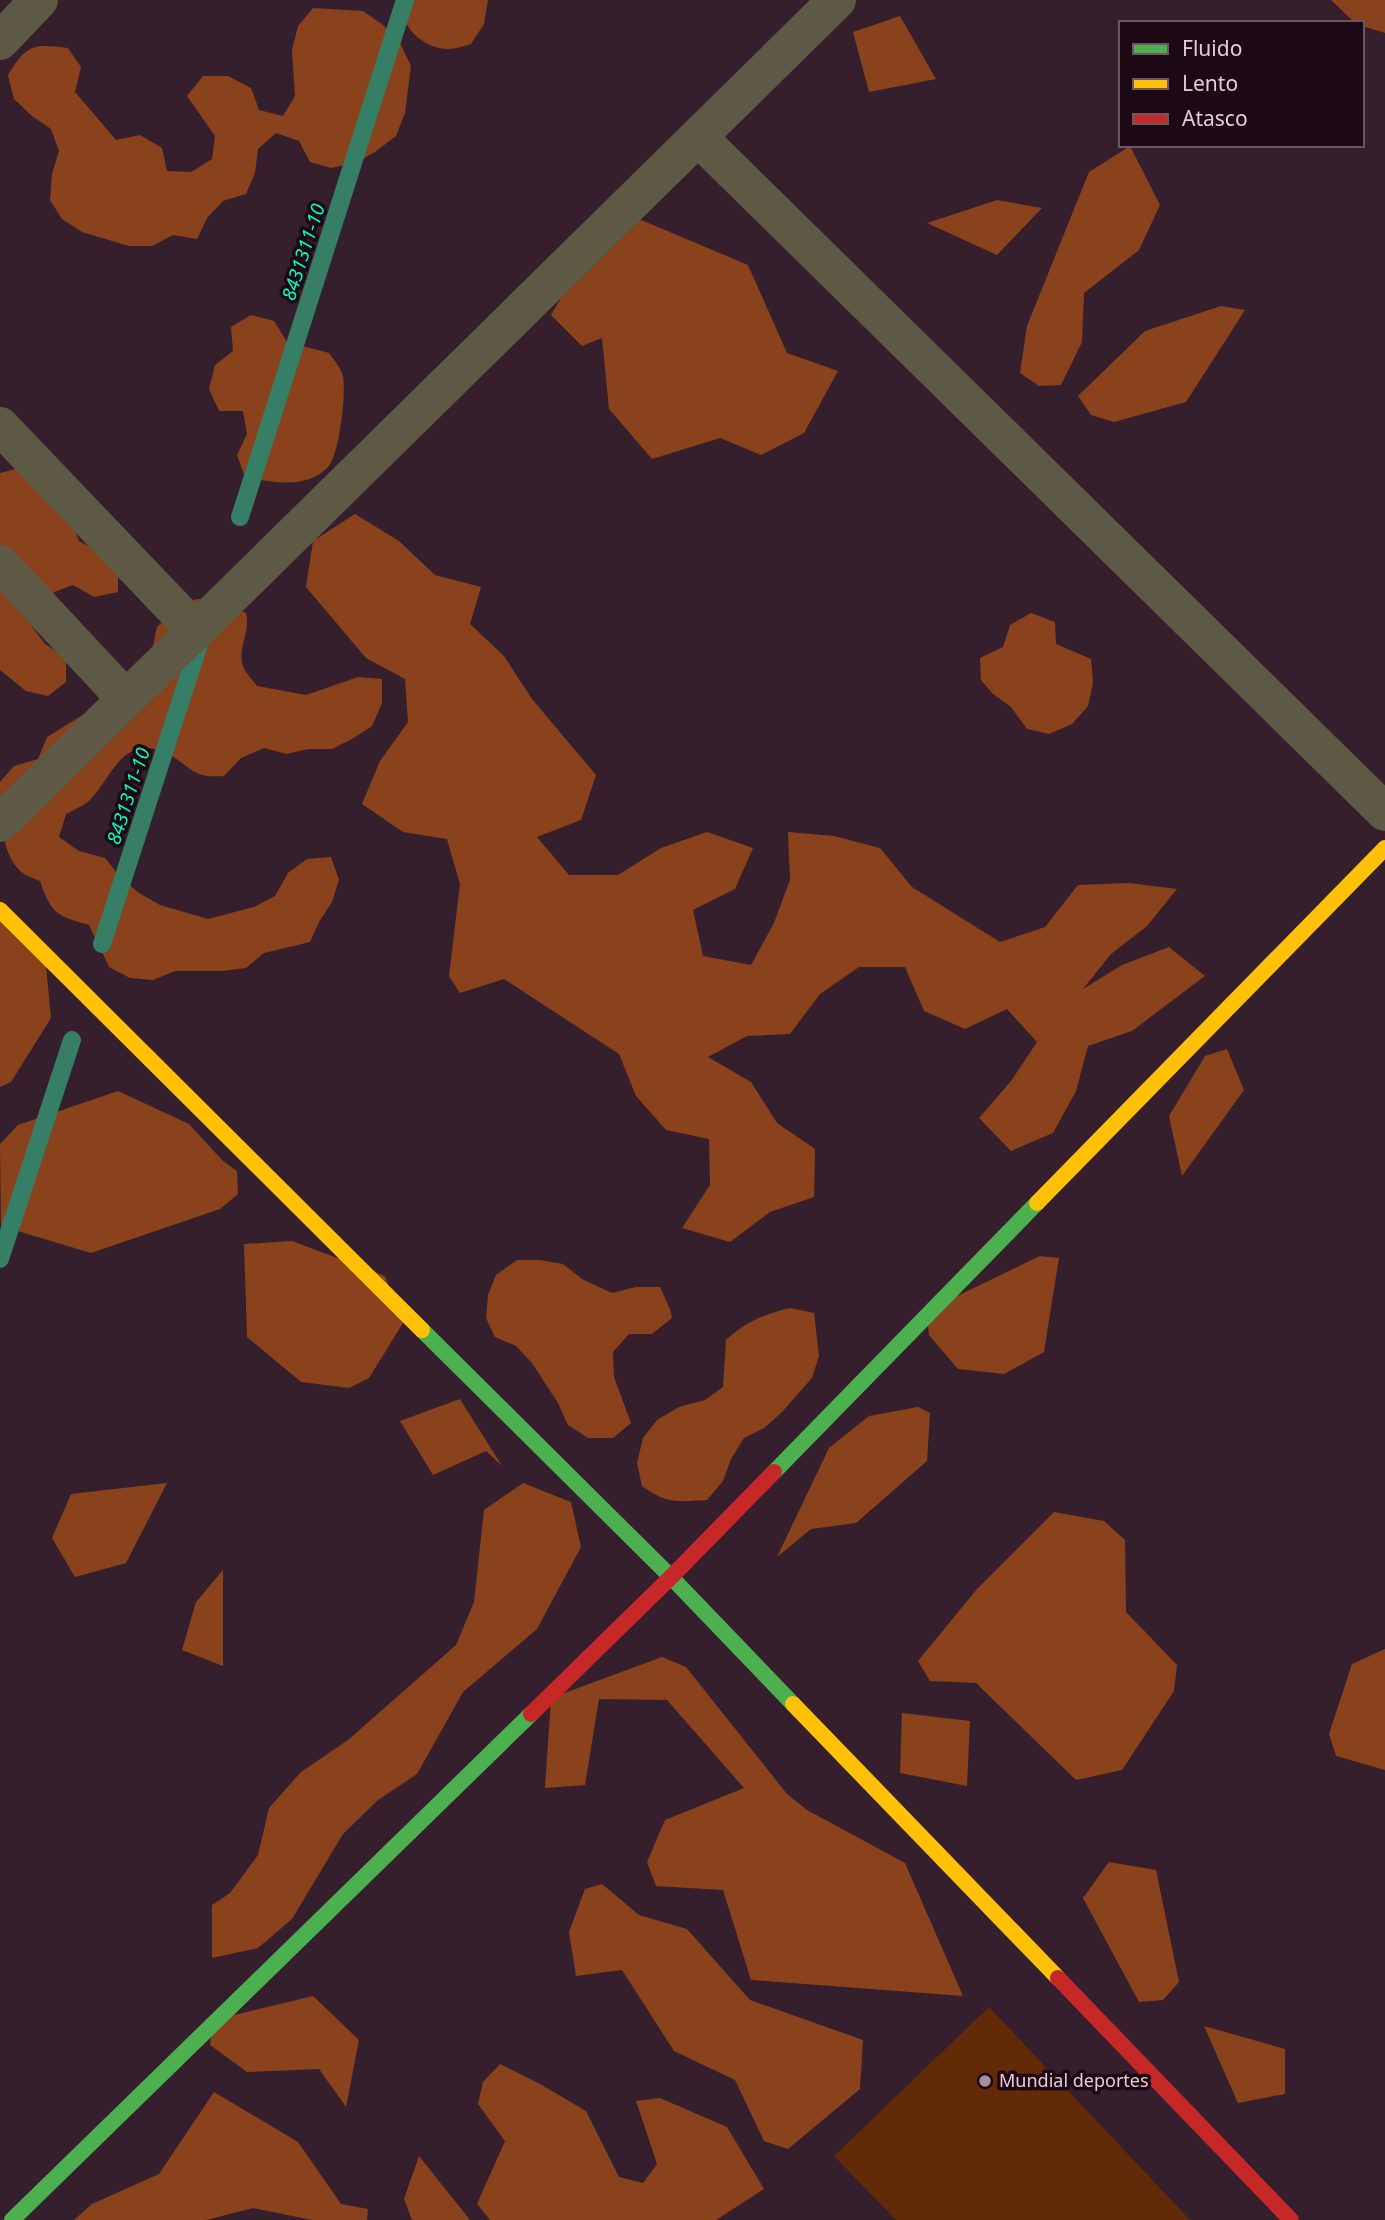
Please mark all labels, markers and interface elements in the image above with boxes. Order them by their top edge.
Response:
legend [1119,21,1364,147]
text: Fluido [1182,34,1242,62]
text: Lento [1182,69,1238,97]
text: Atasco [1182,104,1248,132]
water label: 8431311-10 [275,200,331,304]
water label: 8431311-10 [100,744,156,848]
place label: Mundial deportes [999,2068,1149,2092]
marker: Mundial deportes [977,2073,993,2089]

